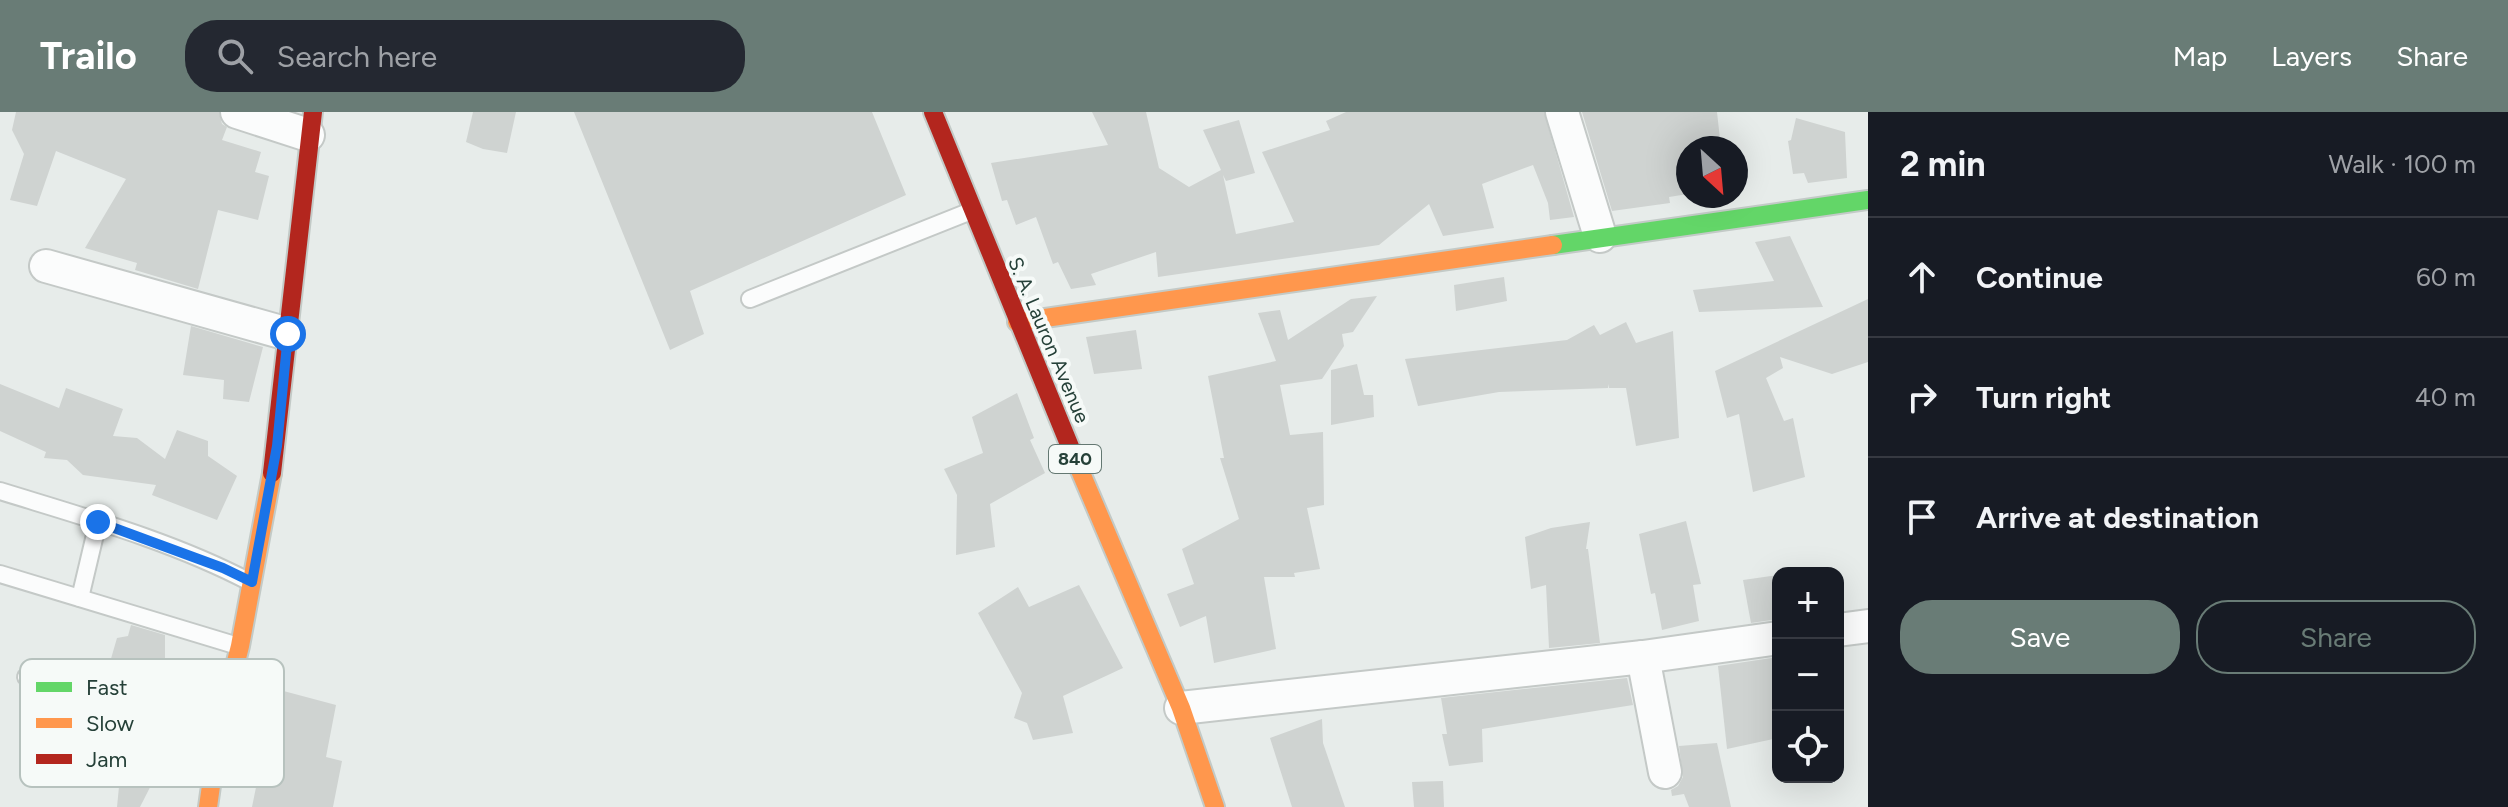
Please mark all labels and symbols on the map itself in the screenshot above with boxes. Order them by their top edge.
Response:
north arrow [1676,136,1748,208]
street label: S. A. Lauron Avenue [1003,253,1095,427]
route start [270,316,306,352]
road number: 840 [1049,445,1101,473]
route end [80,504,116,540]
legend [20,659,284,787]
text: Fast [86,674,128,701]
text: Slow [86,710,135,737]
text: Jam [86,746,127,773]

